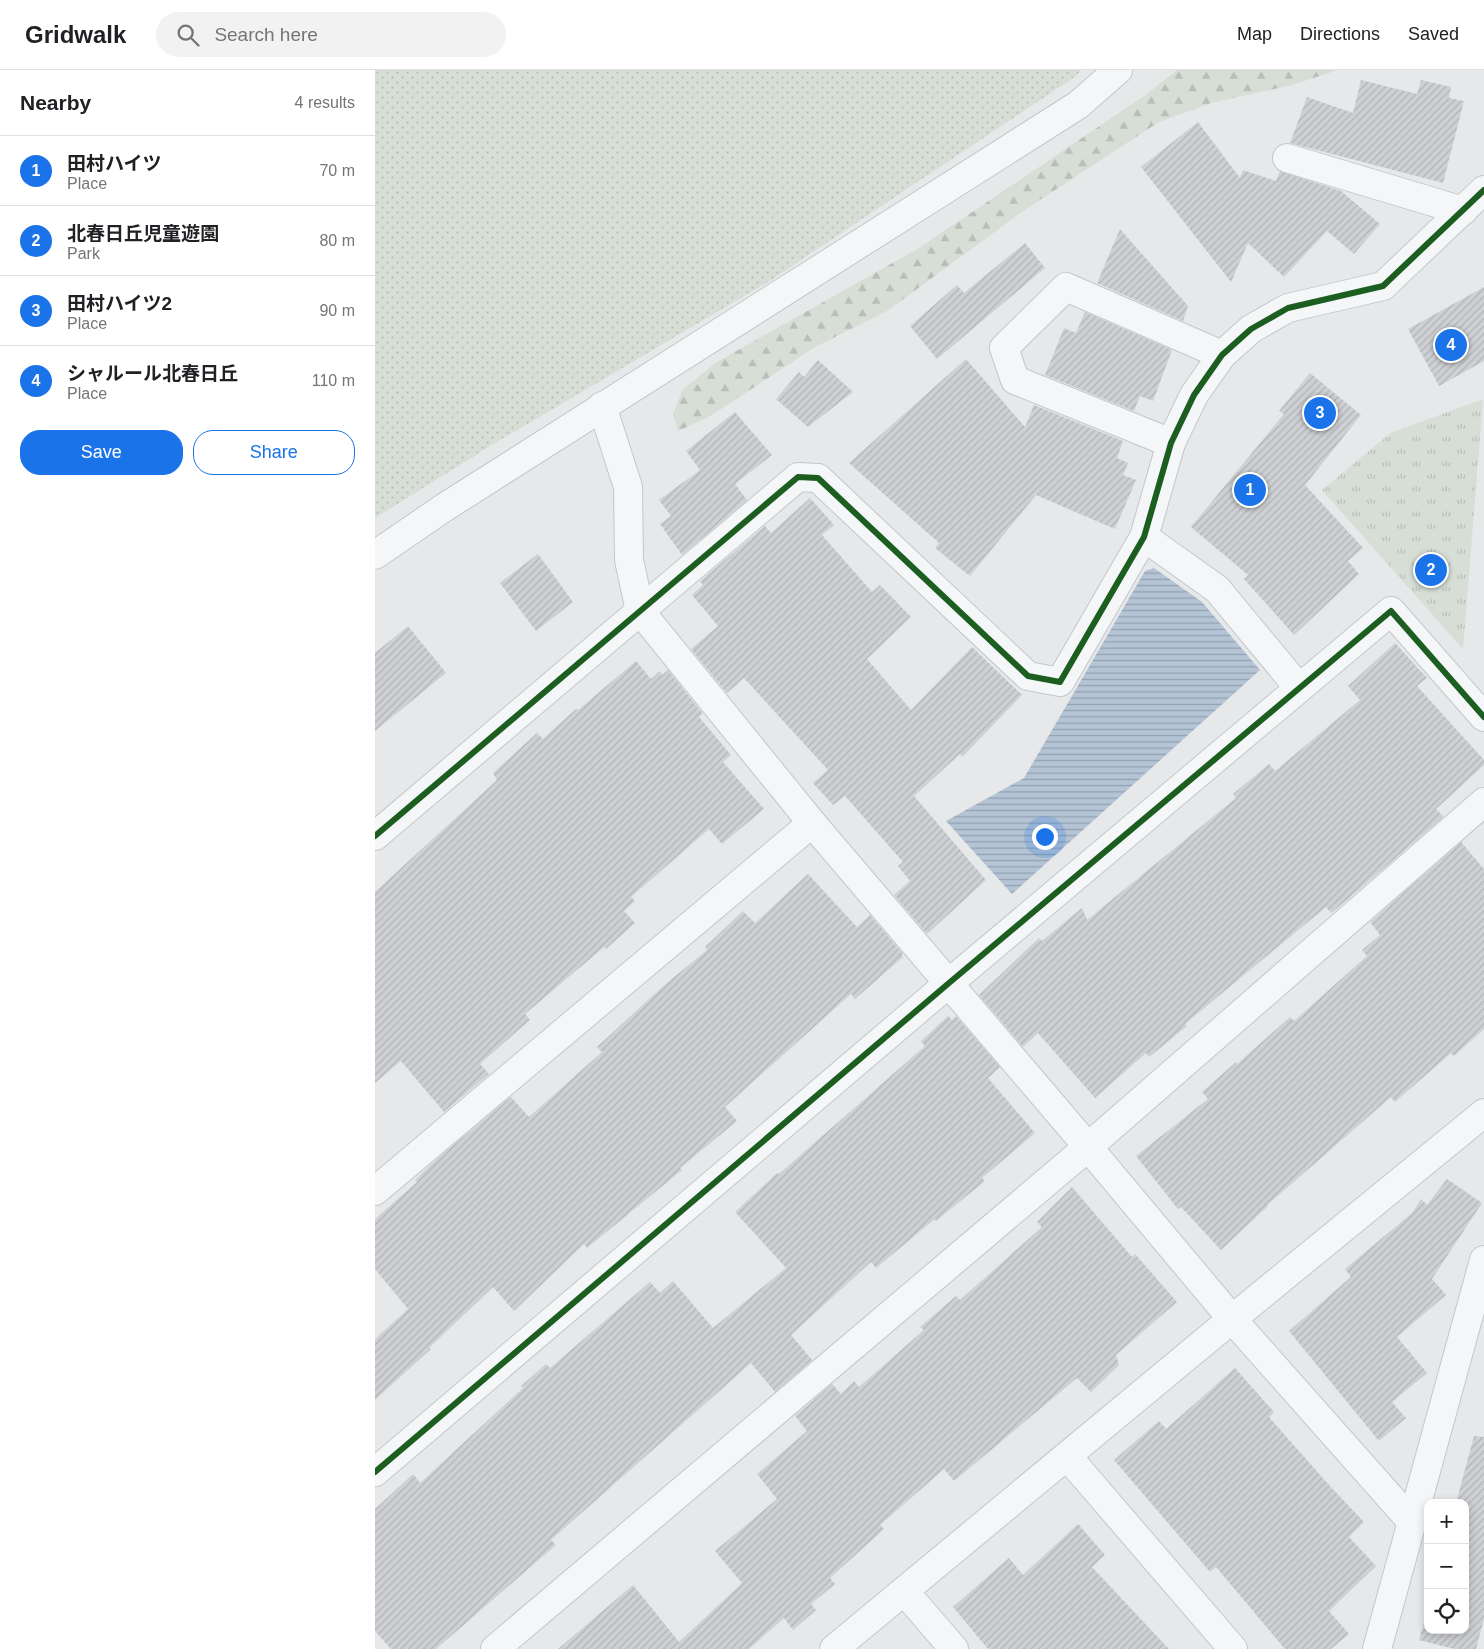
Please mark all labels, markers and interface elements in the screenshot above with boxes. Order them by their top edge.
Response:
search box [156,12,506,57]
text: Gridwalk [25,21,126,48]
icon: search [174,21,202,49]
text: Search here [214,24,318,45]
text: Map [1237,24,1272,44]
text: Directions [1300,24,1380,44]
text: Saved [1408,24,1459,44]
text: Nearby [20,91,91,114]
text: 4 results [295,94,355,111]
text: 田村ハイツ [67,153,162,174]
text: 1 [32,162,40,179]
text: 70 m [319,162,355,179]
text: Place [67,175,107,192]
text: 北春日丘児童遊園 [67,223,219,244]
text: 2 [32,232,40,249]
text: 80 m [319,232,355,249]
text: Park [67,245,100,262]
text: 田村ハイツ2 [67,293,172,314]
text: 3 [32,302,40,319]
text: 90 m [319,302,355,319]
text: Place [67,315,107,332]
pin: 4 [1435,326,1467,364]
text: シャルール北春日丘 [67,363,238,384]
text: 4 [32,372,40,389]
text: 110 m [312,372,355,389]
text: Place [67,385,107,402]
pin: 3 [1304,394,1336,432]
button: Save [20,430,183,475]
button: Share [193,430,355,475]
pin: 1 [1234,471,1266,509]
pin: 2 [1415,551,1447,589]
your location [1032,824,1058,850]
map controls [1424,1499,1469,1634]
button: + [1424,1499,1469,1544]
button: − [1424,1544,1469,1589]
button: locate [1424,1589,1469,1634]

